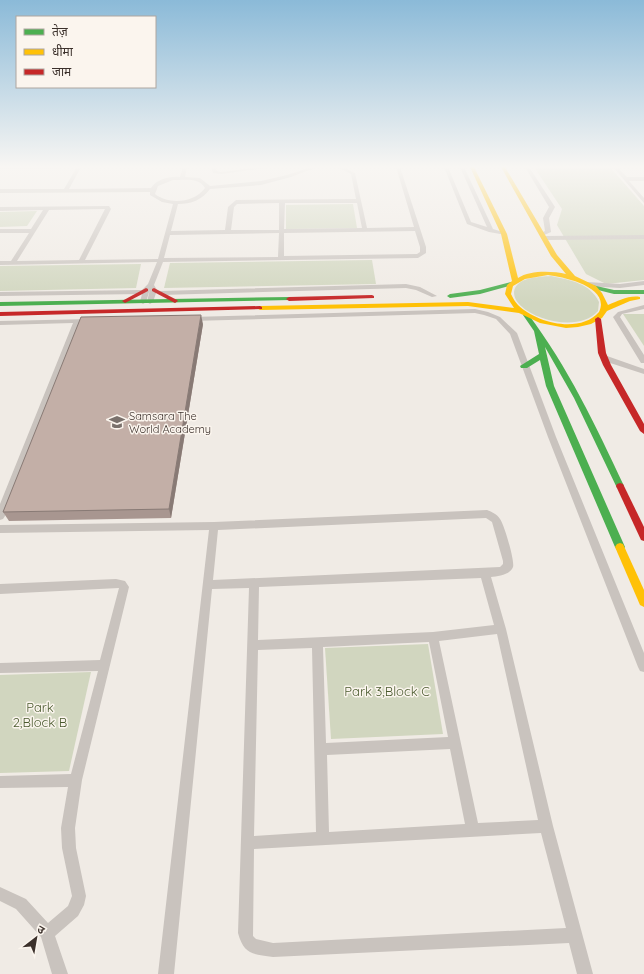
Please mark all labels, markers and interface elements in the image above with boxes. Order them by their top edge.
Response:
legend [16,16,156,88]
text: तेज़ [52,24,69,39]
text: धीमा [52,44,74,59]
text: जाम [52,64,72,79]
place label: Samsara The World Academy [129,409,211,436]
school or university icon: Samsara The World Academy [108,413,126,431]
park label: Park 3,Block C [344,683,430,699]
park label: Park 2,Block B [13,699,67,730]
north arrow [16,918,56,958]
text: उ [35,922,48,937]

